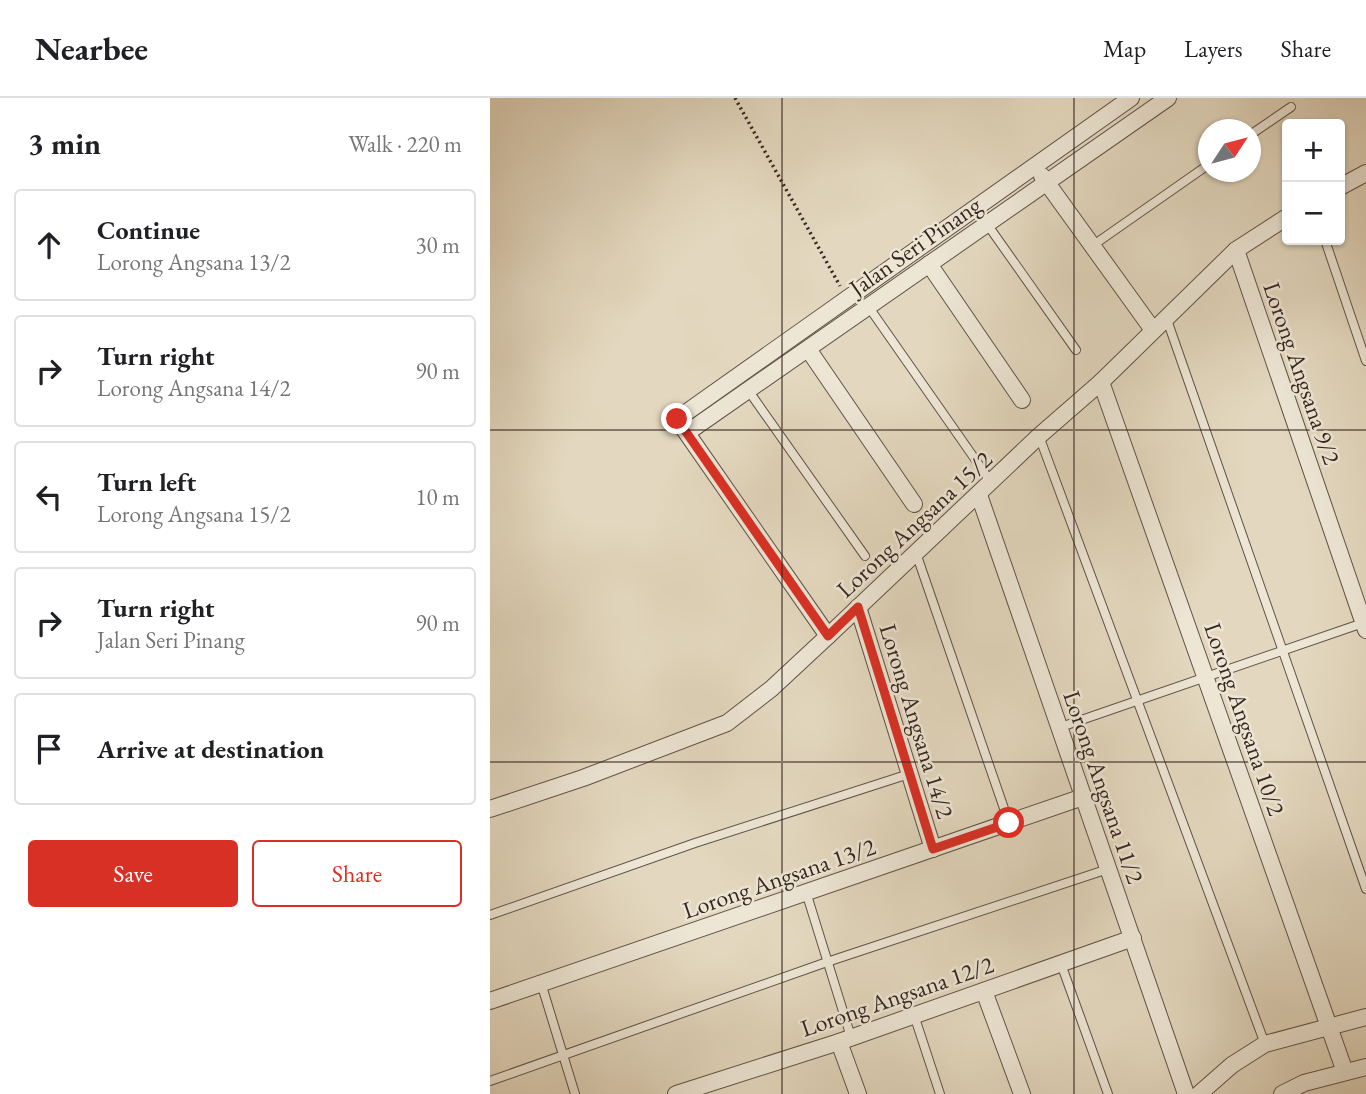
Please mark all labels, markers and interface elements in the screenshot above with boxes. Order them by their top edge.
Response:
text: Nearbee [35,27,148,70]
text: Map [1103,33,1146,64]
text: Layers [1184,33,1243,64]
text: Share [1281,33,1331,64]
north arrow [1198,119,1261,182]
map controls [1282,119,1345,245]
button: + [1282,119,1345,182]
text: 3 min [28,124,101,163]
text: Walk · 220 m [348,129,462,159]
button: − [1282,182,1345,245]
street label: Jalan Seri Pinang [841,189,988,304]
text: Continue [97,213,200,247]
icon: ahead [30,226,68,264]
text: 30 m [415,230,460,260]
text: Lorong Angsana 13/2 [97,247,291,277]
street label: Lorong Angsana 9/2 [1256,278,1348,469]
text: Turn right [97,339,215,373]
icon: right [30,352,68,390]
text: 90 m [415,356,460,386]
text: Lorong Angsana 14/2 [97,373,291,403]
route end [661,403,692,434]
street label: Lorong Angsana 15/2 [830,443,999,604]
text: Turn left [97,465,196,499]
icon: left [30,478,68,516]
text: 10 m [415,482,460,512]
text: Lorong Angsana 15/2 [97,499,291,529]
text: Turn right [97,591,215,625]
icon: right [30,604,68,642]
text: 90 m [415,608,460,638]
street label: Lorong Angsana 10/2 [1197,618,1293,820]
street label: Lorong Angsana 14/2 [873,620,961,823]
text: Jalan Seri Pinang [97,625,245,655]
street label: Lorong Angsana 11/2 [1056,686,1152,888]
icon: arrive [30,730,68,768]
text: Arrive at destination [97,732,324,766]
route start [993,807,1024,838]
street label: Lorong Angsana 13/2 [678,830,880,926]
button: Save [28,840,238,907]
button: Share [252,840,462,907]
street label: Lorong Angsana 12/2 [796,948,998,1044]

